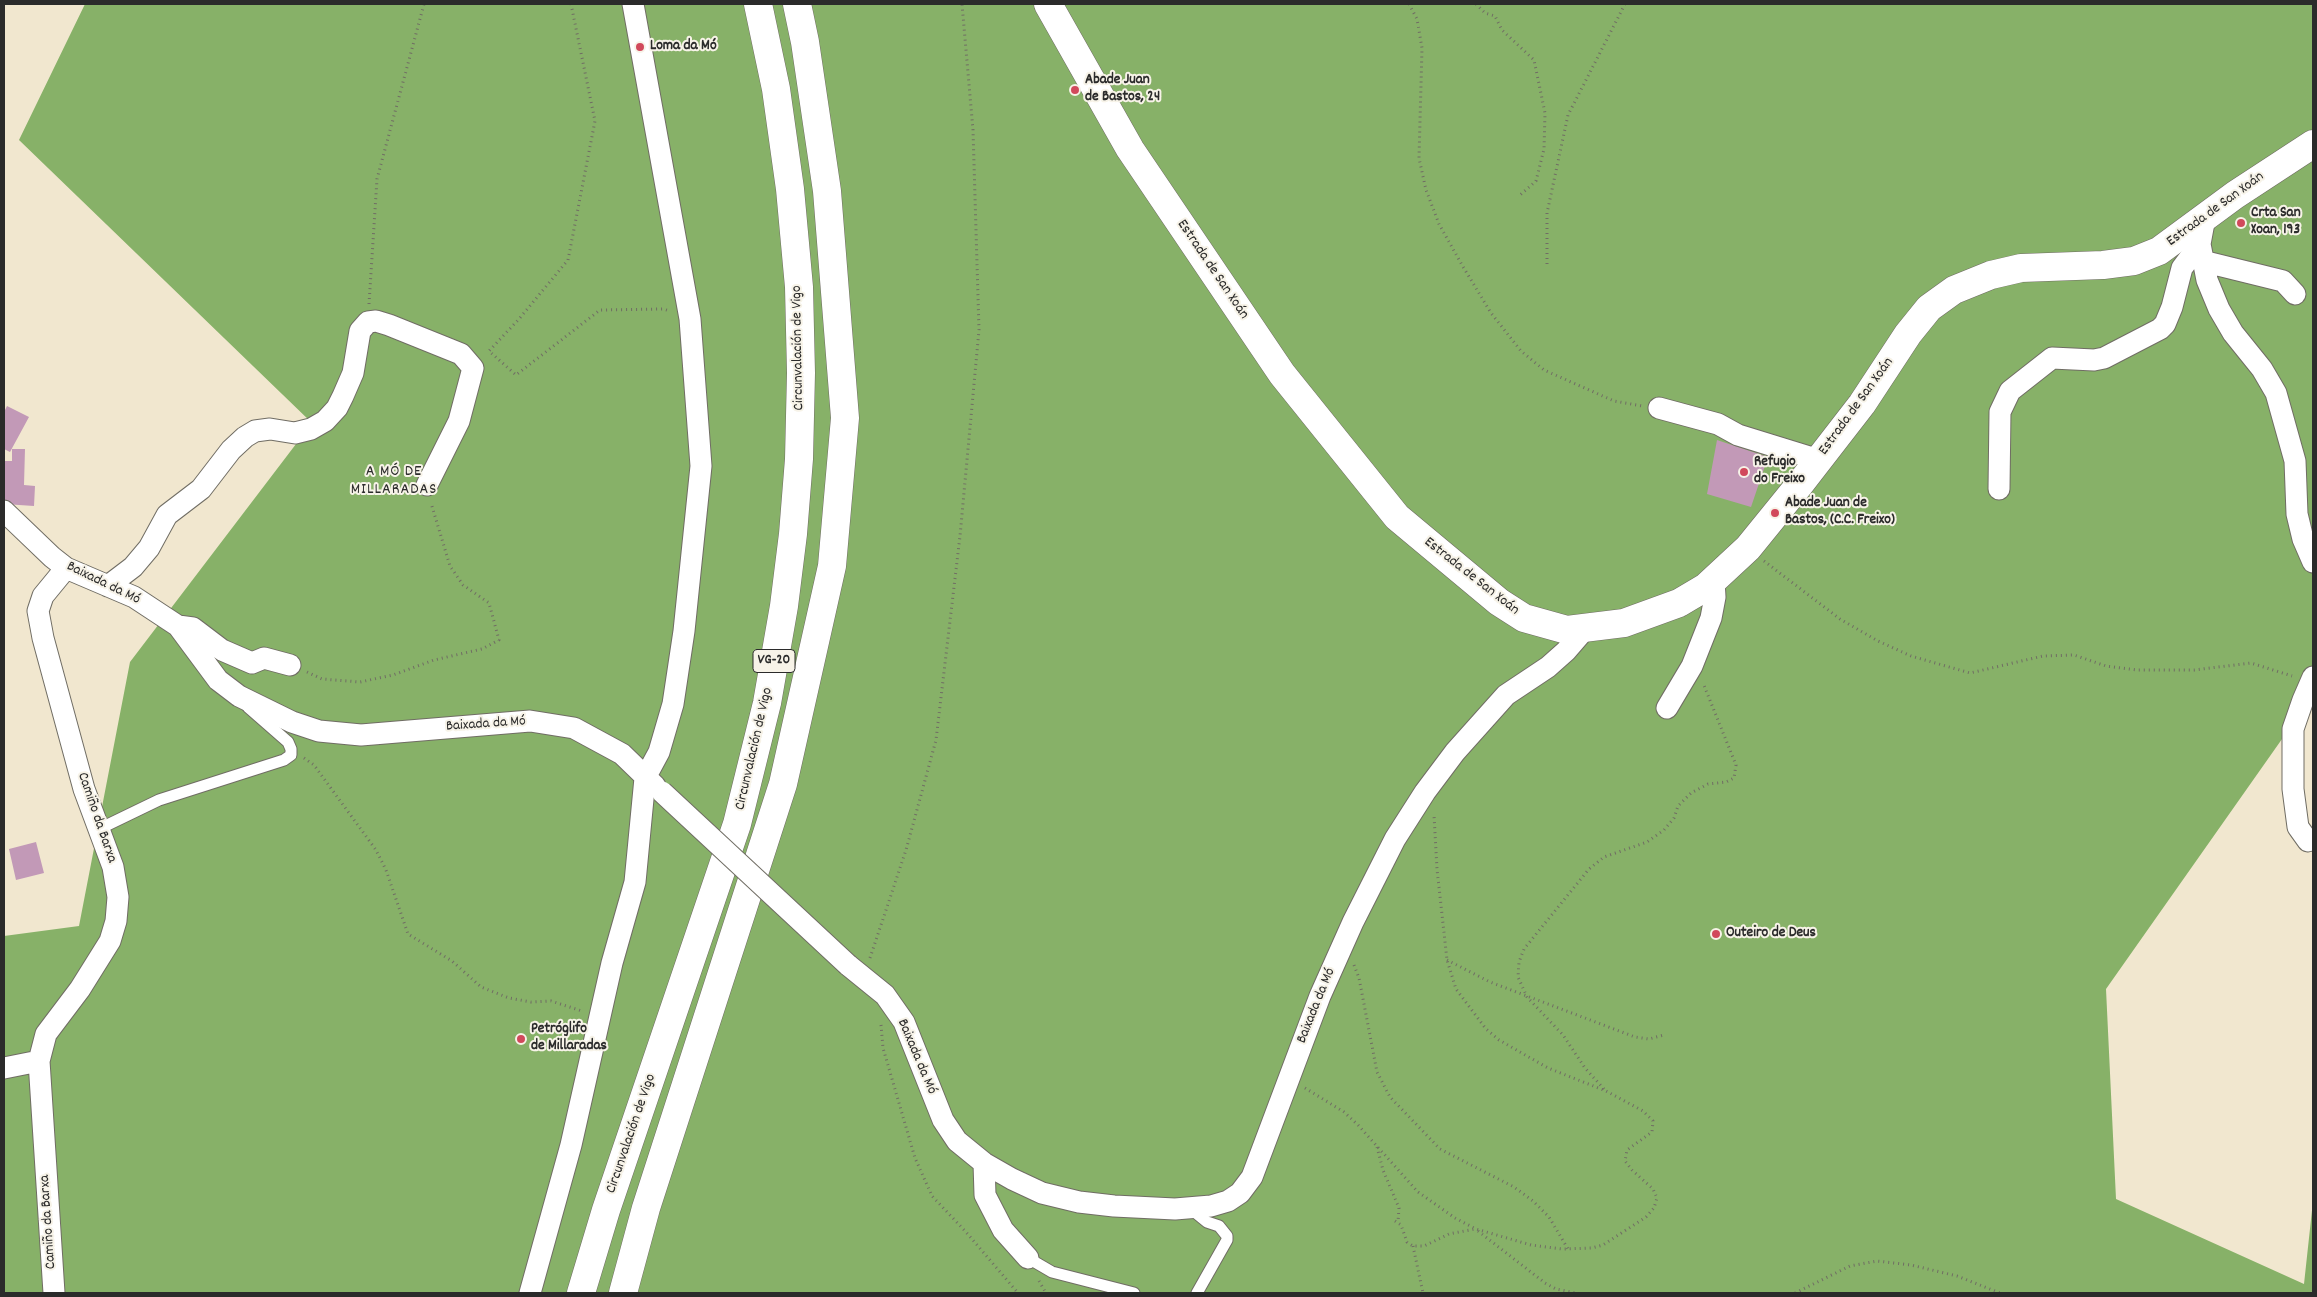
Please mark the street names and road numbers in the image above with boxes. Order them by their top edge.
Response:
street label: Estrada de San Xoán [2164,169,2268,251]
street label: Estrada de San Xoán [1172,217,1252,323]
street label: Circunvalación de Vigo [789,285,809,411]
street label: Estrada de San Xoán [1816,355,1898,459]
street label: Estrada de San Xoán [1420,534,1522,620]
street label: Baixada da Mó [63,558,143,610]
road number: VG-20 [753,649,795,672]
street label: Circunvalación de Vigo [732,686,778,812]
street label: Baixada da Mó [445,713,527,737]
street label: Camiño da Barxa [72,770,120,866]
street label: Baixada da Mó [1294,966,1340,1046]
street label: Baixada da Mó [892,1017,940,1097]
street label: Circunvalación de Vigo [603,1072,661,1196]
street label: Camiño da Barxa [37,1174,61,1270]

